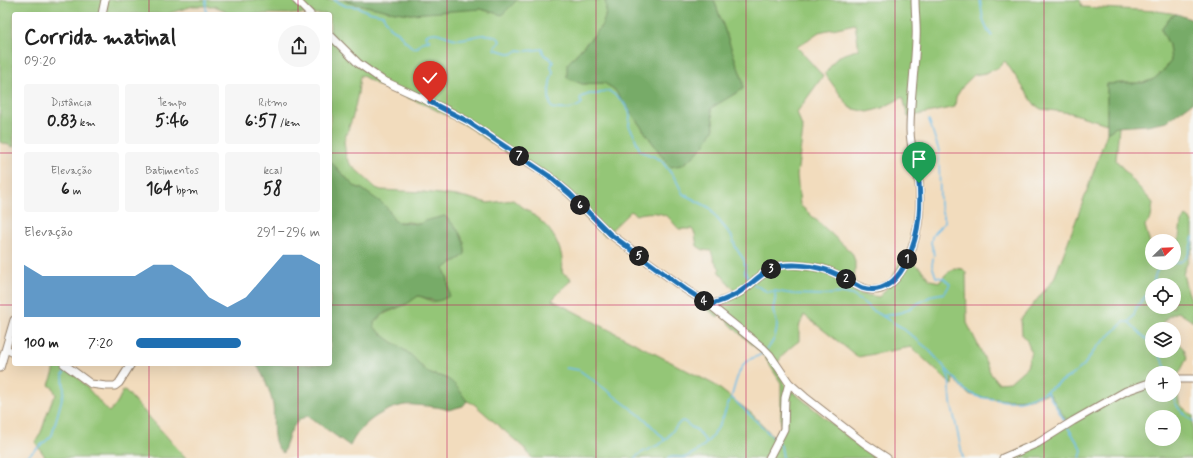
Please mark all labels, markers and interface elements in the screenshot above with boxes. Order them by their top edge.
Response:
text: Corrida matinal [24,24,176,52]
button: share [278,25,320,67]
text: 09:20 [24,53,56,70]
pin [413,61,447,102]
icon: check [419,67,441,89]
text: Distância [51,96,92,110]
text: Tempo [157,96,187,110]
text: Ritmo [258,96,287,110]
text: 0.83 [47,110,77,132]
text: 5:46 [155,110,189,132]
text: 6:57 [245,110,277,132]
text: km [77,116,96,130]
text: /km [277,116,301,130]
pin [902,142,936,183]
pin: 7 [509,146,529,166]
icon: arrive [908,148,930,170]
text: 7 [516,149,522,163]
text: Elevação [51,164,92,178]
text: Batimentos [145,164,199,178]
text: kcal [263,164,282,178]
text: 6 [61,178,70,200]
text: 164 [146,178,173,200]
text: 58 [263,178,282,200]
text: m [70,184,82,198]
text: bpm [173,184,198,198]
pin: 6 [570,195,590,215]
text: 6 [577,198,583,212]
text: Elevação [24,224,73,241]
text: 291–296 m [257,224,320,241]
north arrow [1145,234,1181,270]
map controls [1145,234,1181,446]
pin: 5 [629,246,649,266]
text: 5 [636,249,642,263]
pin: 1 [897,249,917,269]
text: 1 [905,252,909,266]
pin: 3 [761,259,781,279]
text: 3 [769,262,773,276]
pin: 2 [836,269,856,289]
text: 2 [843,272,849,286]
button: locate [1145,278,1181,314]
pin: 4 [694,291,714,311]
text: 4 [701,294,707,308]
button: layers [1145,322,1181,358]
text: 100 m [24,335,59,352]
text: 7:20 [88,335,113,352]
button: + [1145,366,1181,402]
button: − [1145,410,1181,446]

